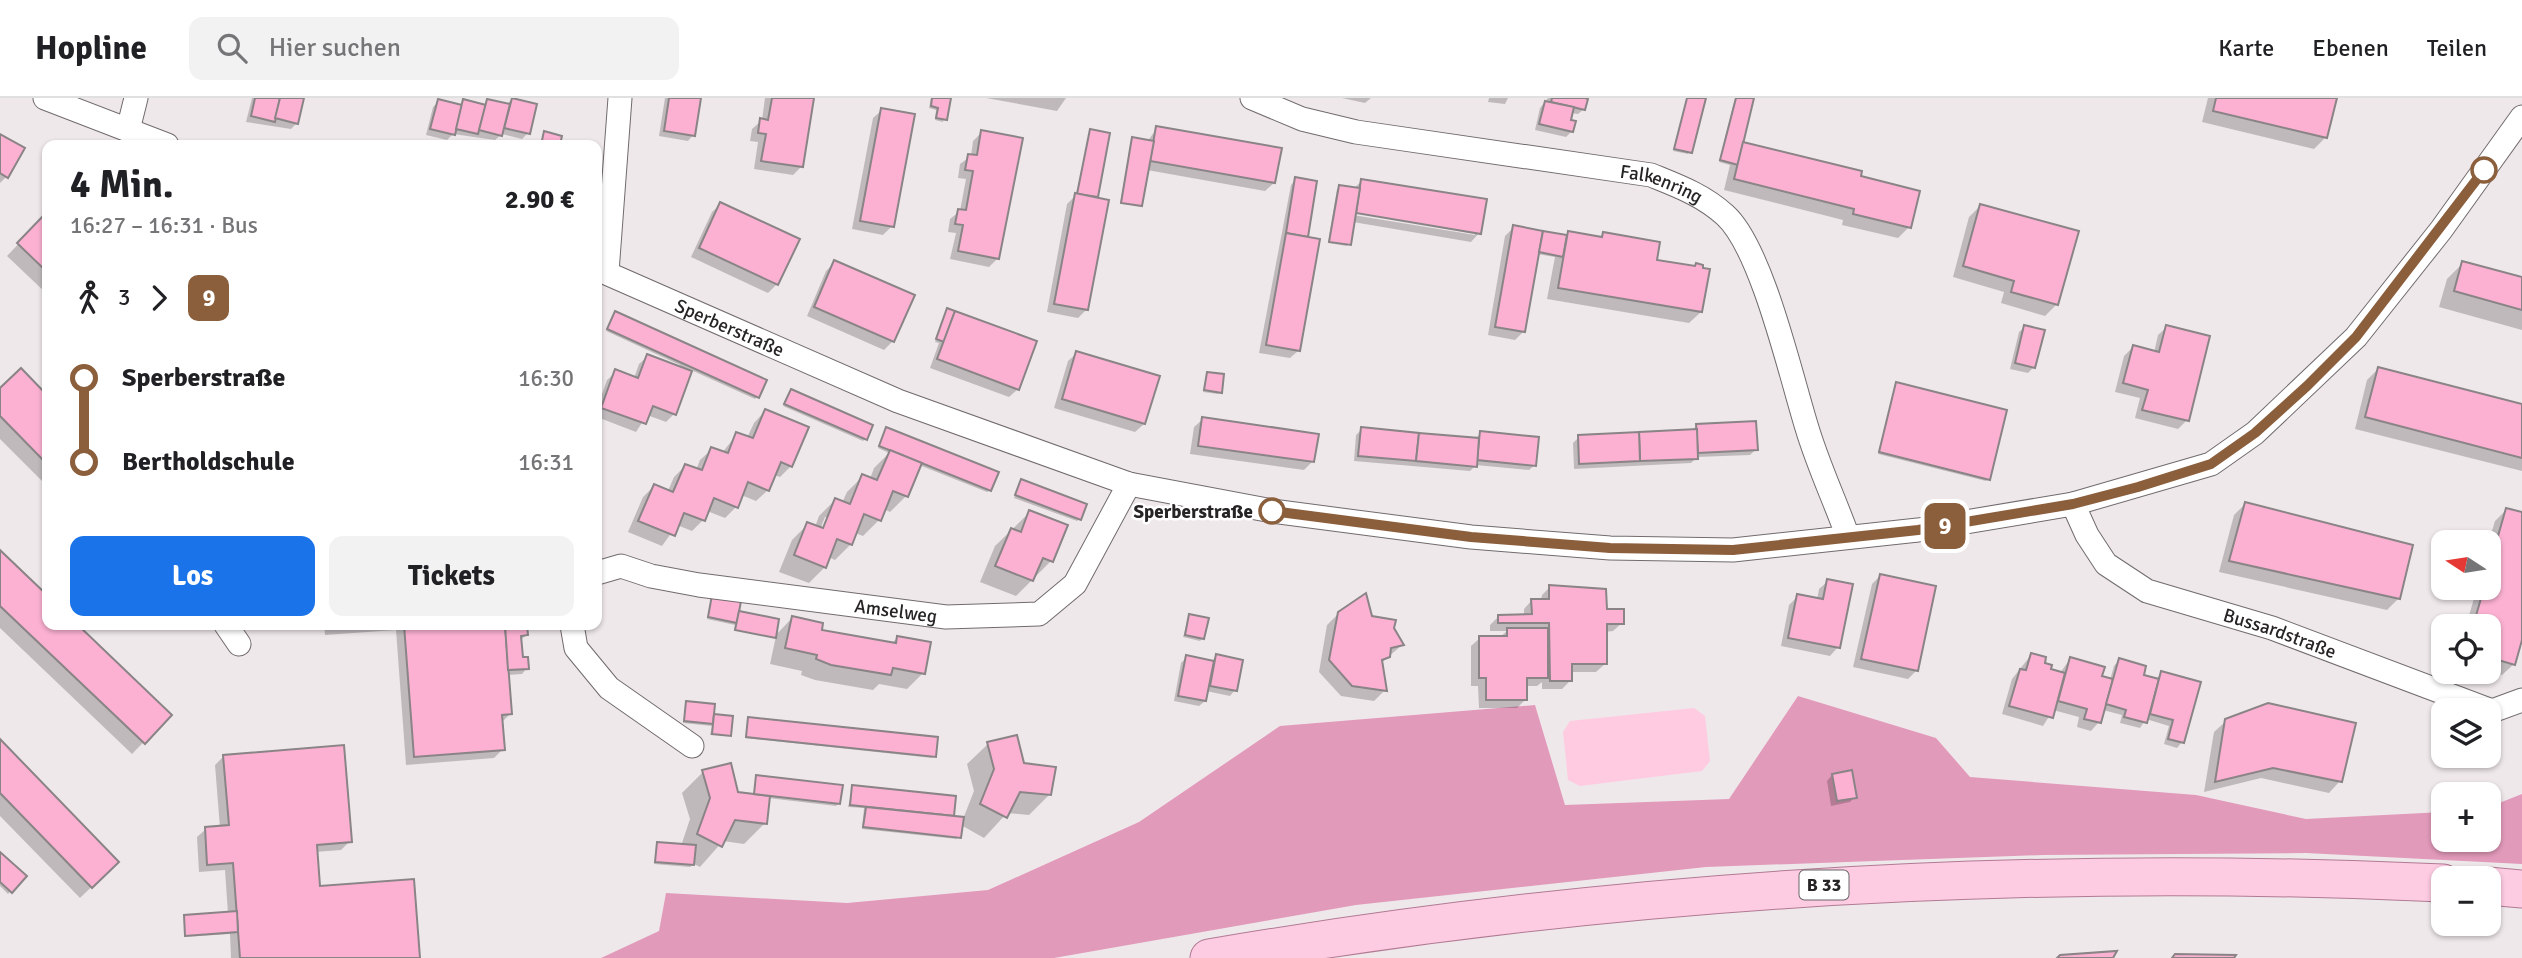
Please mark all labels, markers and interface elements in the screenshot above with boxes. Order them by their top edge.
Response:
search box [189,17,679,80]
text: Hopline [35,28,147,69]
icon: search [213,29,251,67]
text: Hier suchen [269,32,401,64]
text: Karte [2218,33,2274,63]
text: Ebenen [2312,33,2389,63]
text: Teilen [2427,33,2487,63]
unlabelled marker [2471,157,2497,183]
street label: Falkenring [1618,160,1707,209]
text: 4 Min. [70,161,174,208]
text: 2.90 € [505,184,574,216]
text: 16:27 – 16:31 · Bus [70,211,258,240]
icon: walk [70,279,108,317]
icon: forward [140,279,178,317]
text: 3 [118,283,130,312]
text: 9 [202,283,215,313]
street label: Sperberstraße [671,294,788,363]
text: Sperberstraße [122,362,286,394]
text: 16:30 [518,364,574,393]
text: Bertholdschule [122,446,295,478]
text: 16:31 [518,448,574,477]
marker: Sperberstraße [1259,498,1285,524]
place label: Sperberstraße [1134,500,1253,524]
line badge: 9 [1922,503,1968,549]
text: 9 [1939,511,1951,541]
north arrow [2431,530,2501,600]
map controls [2431,530,2501,936]
button: Los [70,536,315,616]
button: Tickets [329,536,574,616]
street label: Amselweg [853,594,939,629]
street label: Bussardstraße [2220,603,2339,664]
button: locate [2431,614,2501,684]
button: layers [2431,698,2501,768]
button: + [2431,782,2501,852]
button: − [2431,866,2501,936]
road number: B 33 [1800,870,1848,900]

